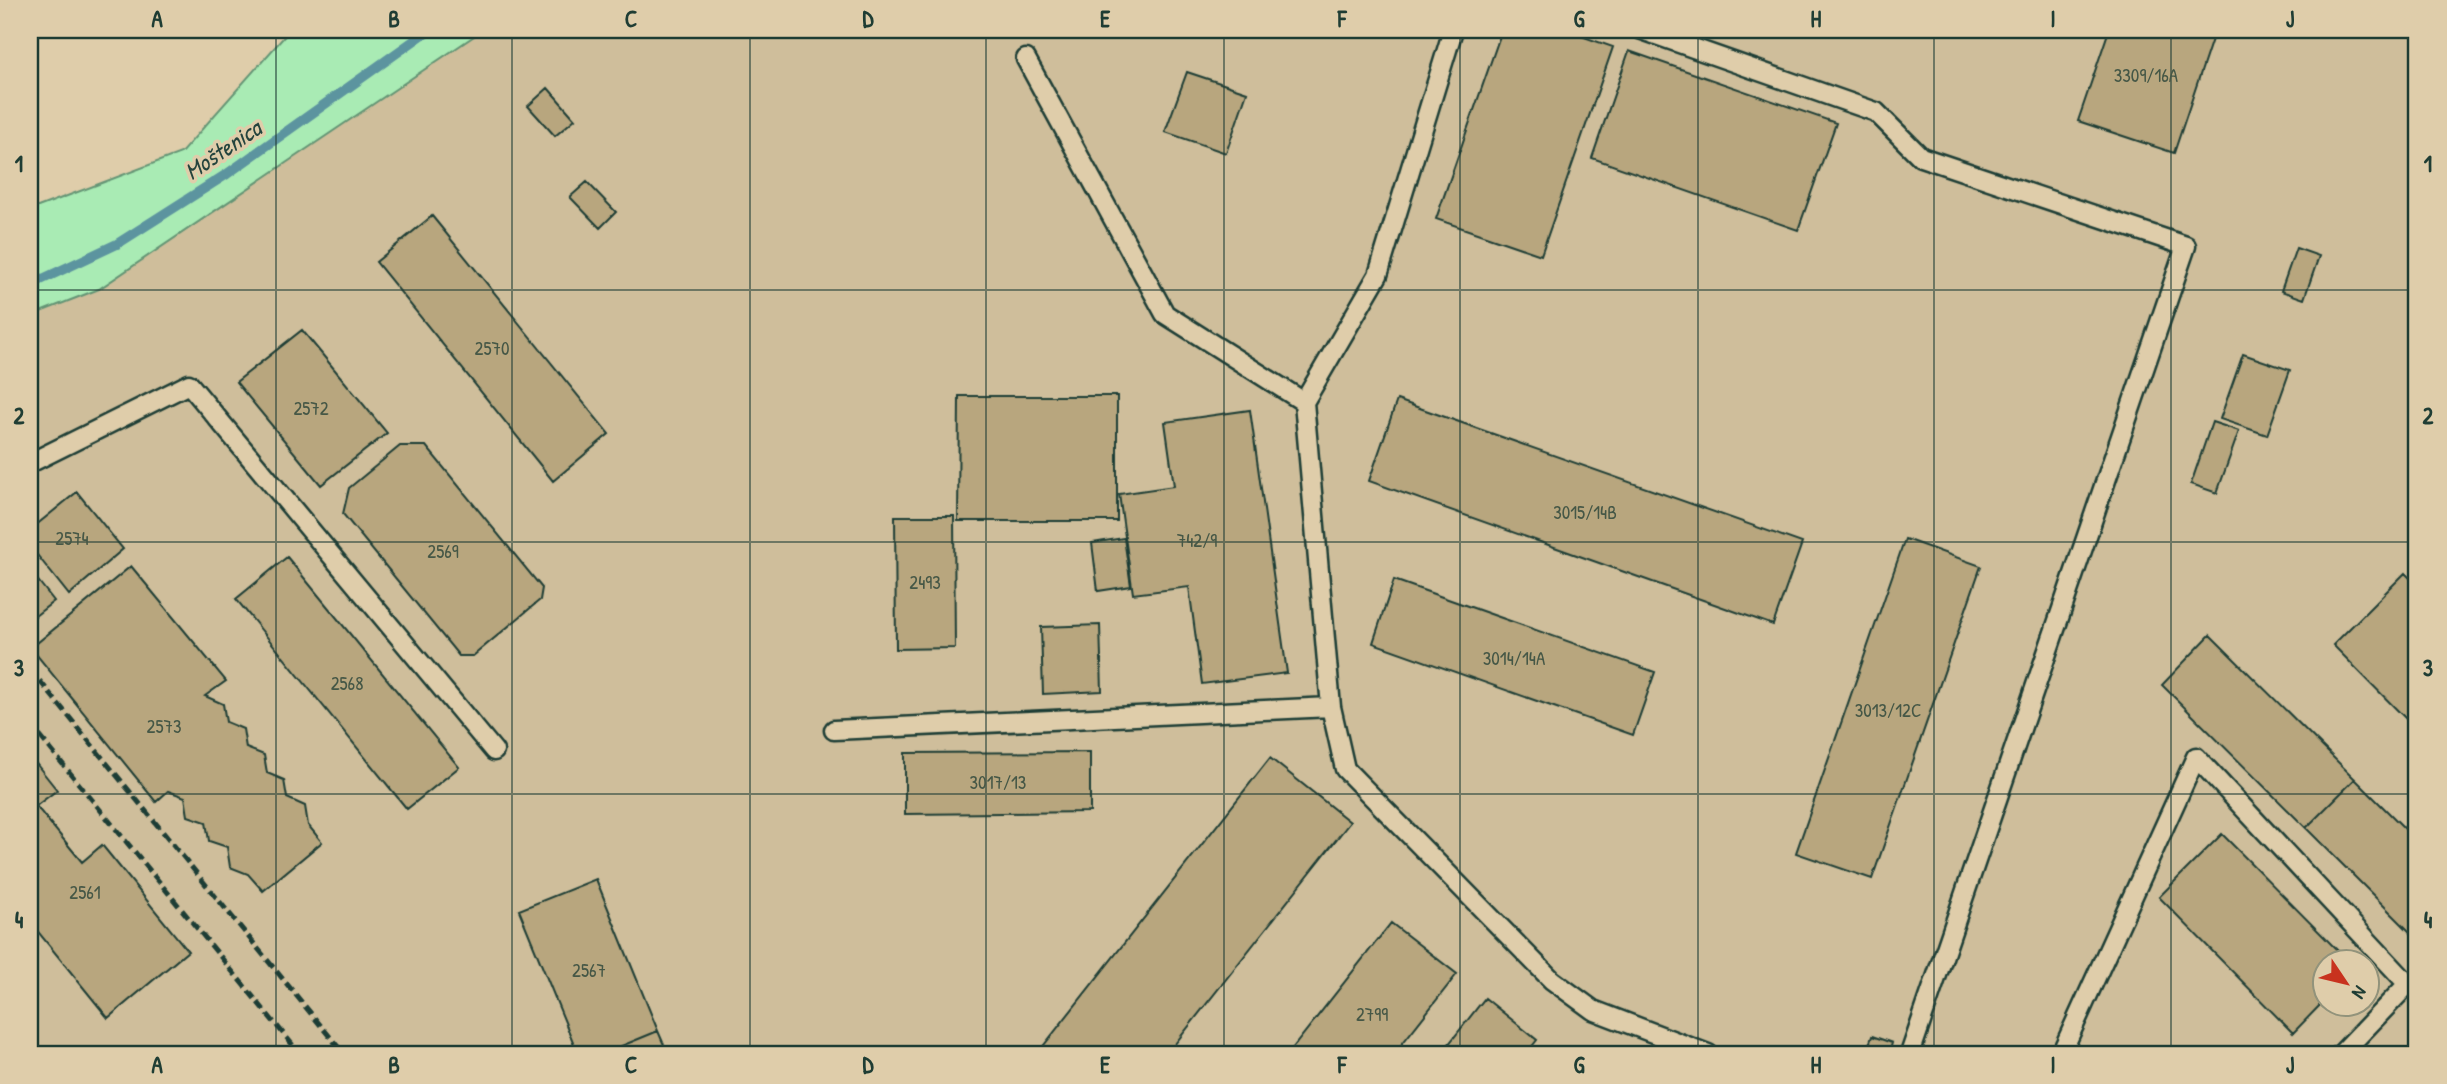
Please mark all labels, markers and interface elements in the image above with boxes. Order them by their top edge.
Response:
text: A [151,3,163,34]
text: B [388,3,400,34]
text: C [625,3,637,34]
text: D [863,3,875,34]
text: E [1100,3,1111,34]
text: F [1337,3,1348,34]
text: G [1573,3,1585,34]
text: H [1811,3,1822,34]
text: I [2050,3,2056,34]
text: J [2286,3,2295,34]
house number: 3309/16A [2114,62,2178,88]
water label: Moštenica [178,110,269,186]
text: 1 [15,148,23,179]
text: 1 [2424,148,2432,179]
house number: 2570 [475,335,509,361]
house number: 2572 [293,395,329,421]
text: 2 [14,400,25,431]
text: 2 [2423,400,2434,431]
house number: 3015/14B [1553,499,1617,525]
house number: 2574 [55,525,89,551]
house number: 742/9 [1177,527,1217,553]
house number: 2569 [427,538,459,564]
house number: 2493 [909,569,941,595]
house number: 3014/14A [1483,645,1545,671]
text: 3 [14,652,24,683]
text: 3 [2423,652,2433,683]
house number: 2568 [331,670,363,696]
house number: 3013/12C [1855,697,1921,723]
house number: 2573 [147,713,181,739]
house number: 3017/13 [970,769,1026,795]
house number: 2561 [69,879,101,905]
text: 4 [15,904,24,935]
text: 4 [2424,904,2433,935]
north arrow [2310,948,2380,1018]
house number: 2567 [572,957,606,983]
text: N [2346,981,2373,1004]
house number: 2799 [1356,1001,1388,1027]
text: A [151,1049,163,1080]
text: B [388,1049,400,1080]
text: C [625,1049,637,1080]
text: D [863,1049,875,1080]
text: E [1100,1049,1111,1080]
text: F [1337,1049,1348,1080]
text: G [1573,1049,1585,1080]
text: H [1811,1049,1822,1080]
text: I [2050,1049,2056,1080]
text: J [2286,1049,2295,1080]

